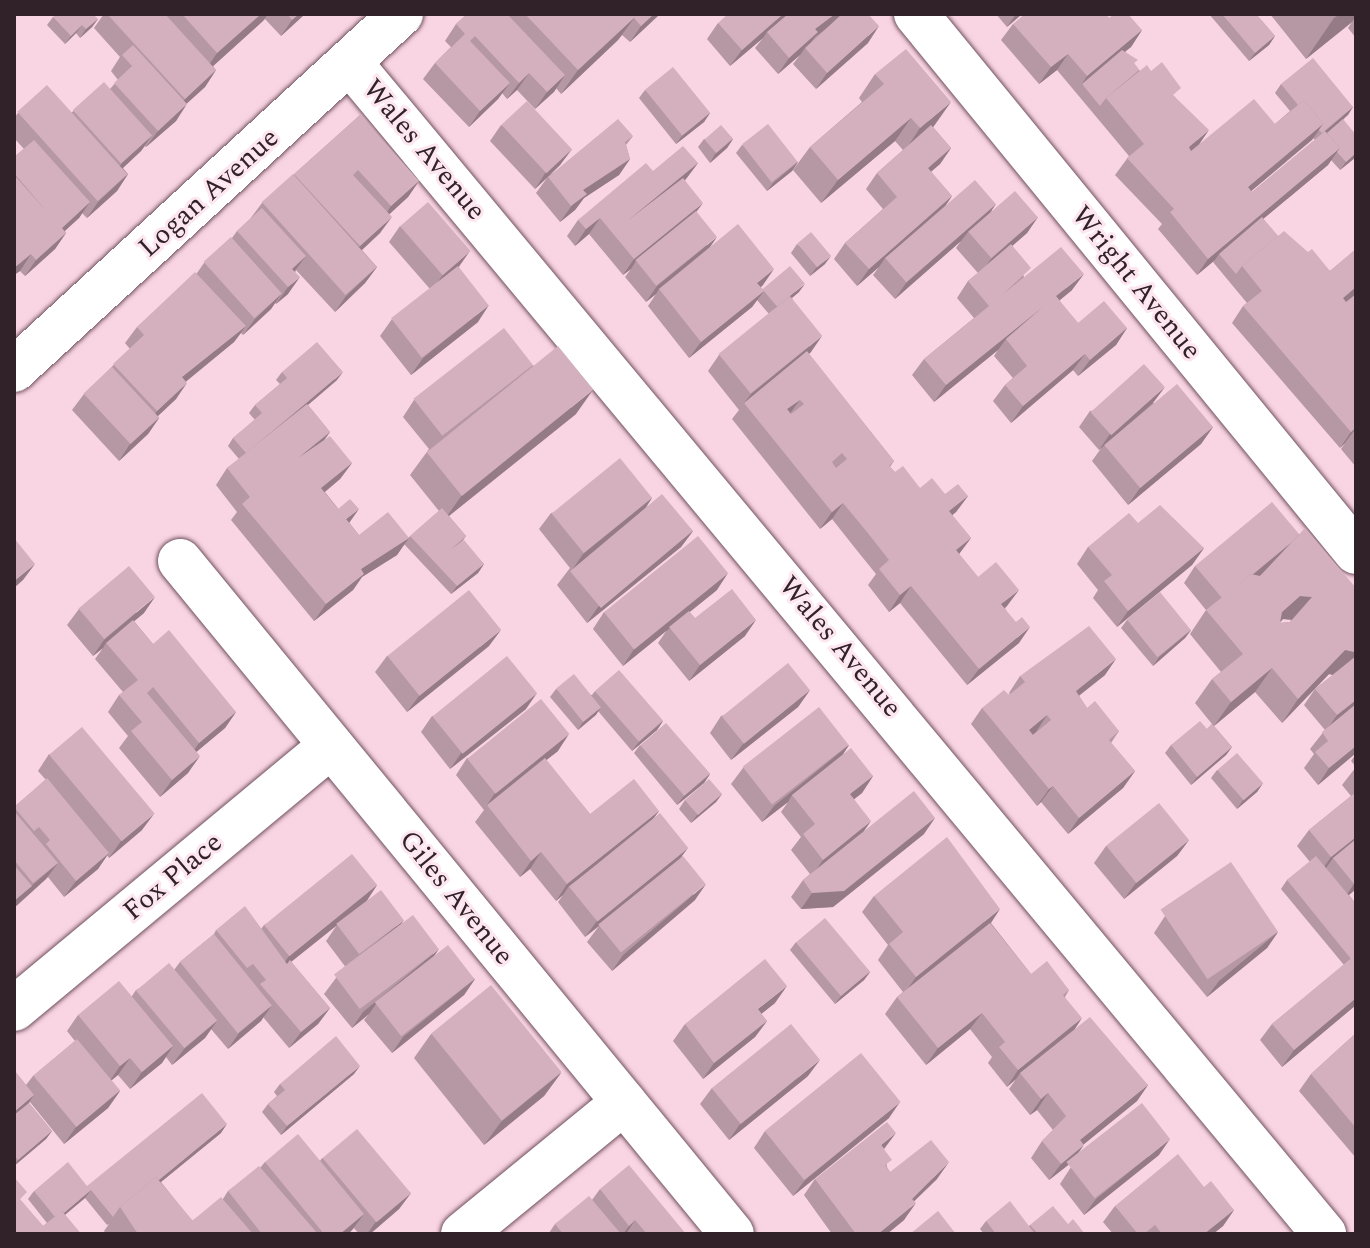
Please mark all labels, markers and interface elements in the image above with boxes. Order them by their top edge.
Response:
street label: Wales Avenue [355,73,493,227]
street label: Logan Avenue [132,121,286,265]
street label: Wright Avenue [1064,199,1208,367]
street label: Wales Avenue [771,570,909,724]
street label: Giles Avenue [391,824,521,972]
street label: Fox Place [117,826,229,928]

